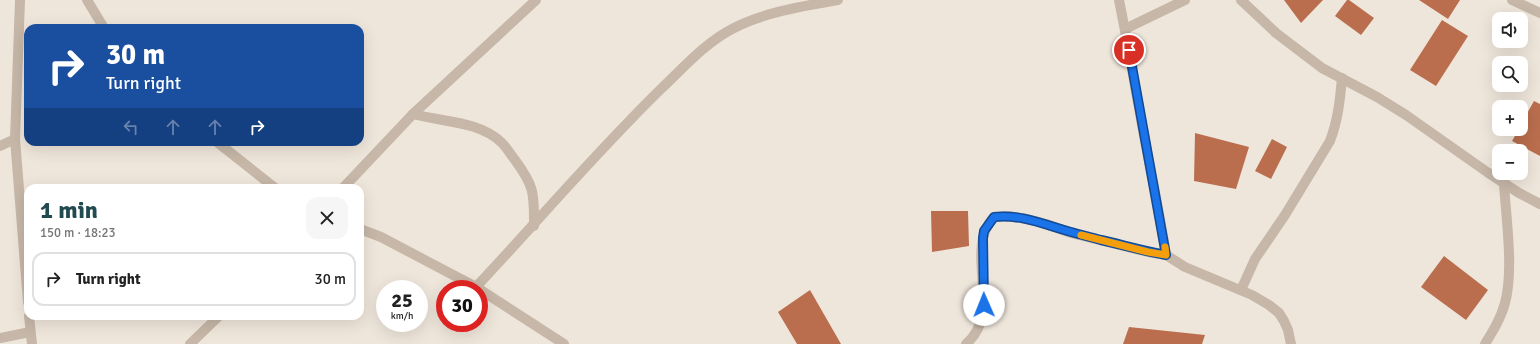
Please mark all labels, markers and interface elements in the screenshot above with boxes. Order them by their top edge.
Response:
map controls [1492,12,1528,180]
button: sound [1492,12,1528,48]
pin [1112,33,1146,67]
text: 30 m [106,38,165,72]
icon: arrive [1118,39,1140,61]
icon: right [40,40,92,92]
button: search [1492,56,1528,92]
text: Turn right [106,72,181,94]
button: + [1492,100,1528,136]
icon: left [120,116,142,138]
icon: ahead [162,116,184,138]
icon: ahead [204,116,226,138]
icon: right [246,116,268,138]
button: − [1492,144,1528,180]
text: 1 min [40,195,98,225]
button: close [306,197,348,239]
text: 150 m · 18:23 [40,225,116,241]
icon: right [42,268,64,290]
text: Turn right [76,270,141,288]
text: 30 m [315,270,346,288]
speed limit sign: 30 [436,280,488,332]
position arrow [963,284,1005,326]
text: 25 [391,288,413,313]
text: km/h [391,310,413,322]

